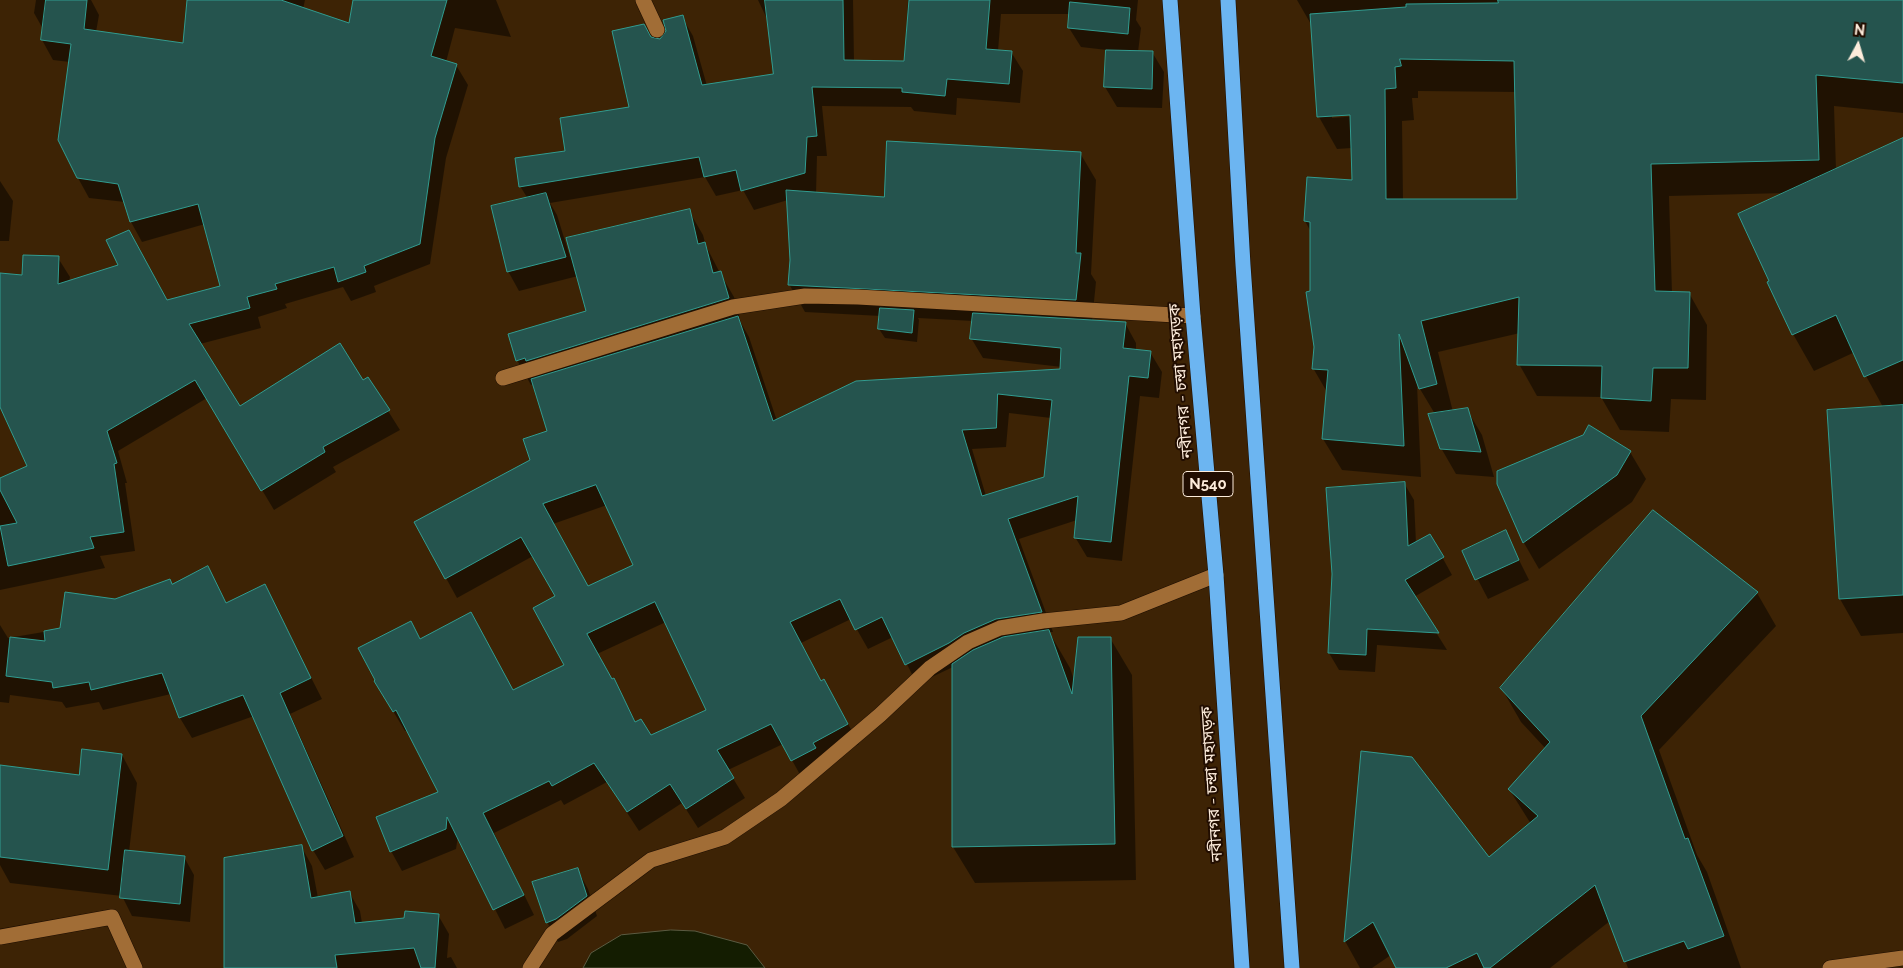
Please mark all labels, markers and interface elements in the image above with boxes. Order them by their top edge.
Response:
north arrow [1833,20,1883,70]
text: N [1853,22,1866,39]
street label: নবীনগর - চন্দ্রা মহাসড়ক [1165,303,1197,459]
road number: N540 [1183,472,1233,496]
street label: নবীনগর - চন্দ্রা মহাসড়ক [1197,706,1227,862]

